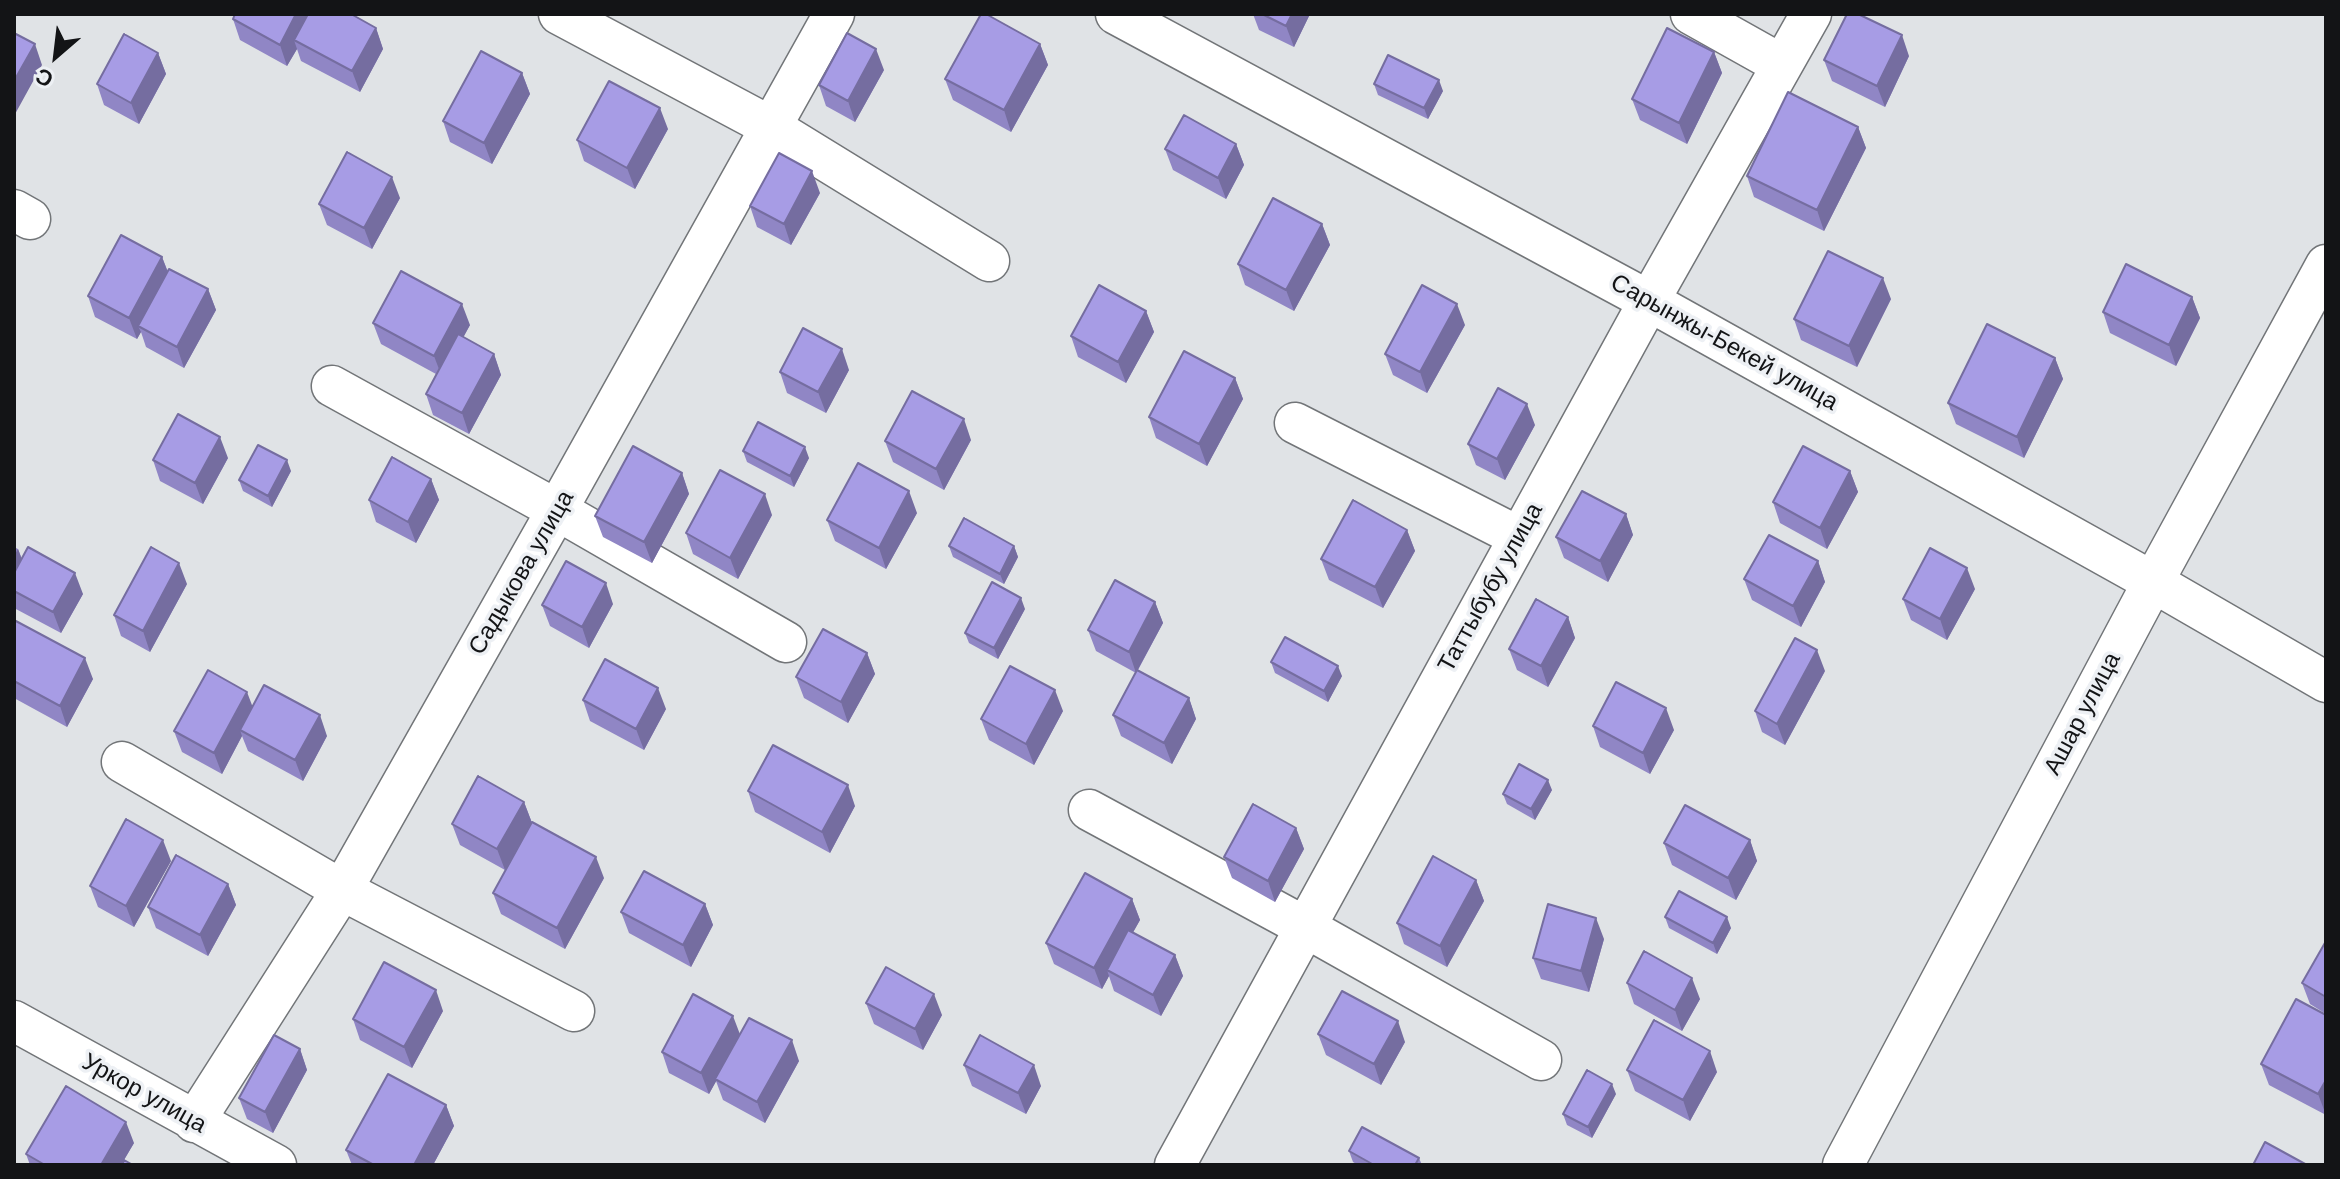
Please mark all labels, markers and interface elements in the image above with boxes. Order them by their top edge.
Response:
north arrow [16,16,96,96]
text: С [32,63,57,92]
street label: Сарынжы-Бекей улица [1605,269,1843,417]
street label: Садыкова улица [463,486,581,660]
street label: Таттыбубу улица [1433,498,1549,678]
street label: Ашар улица [2039,648,2127,780]
street label: Уркор улица [77,1048,211,1140]

